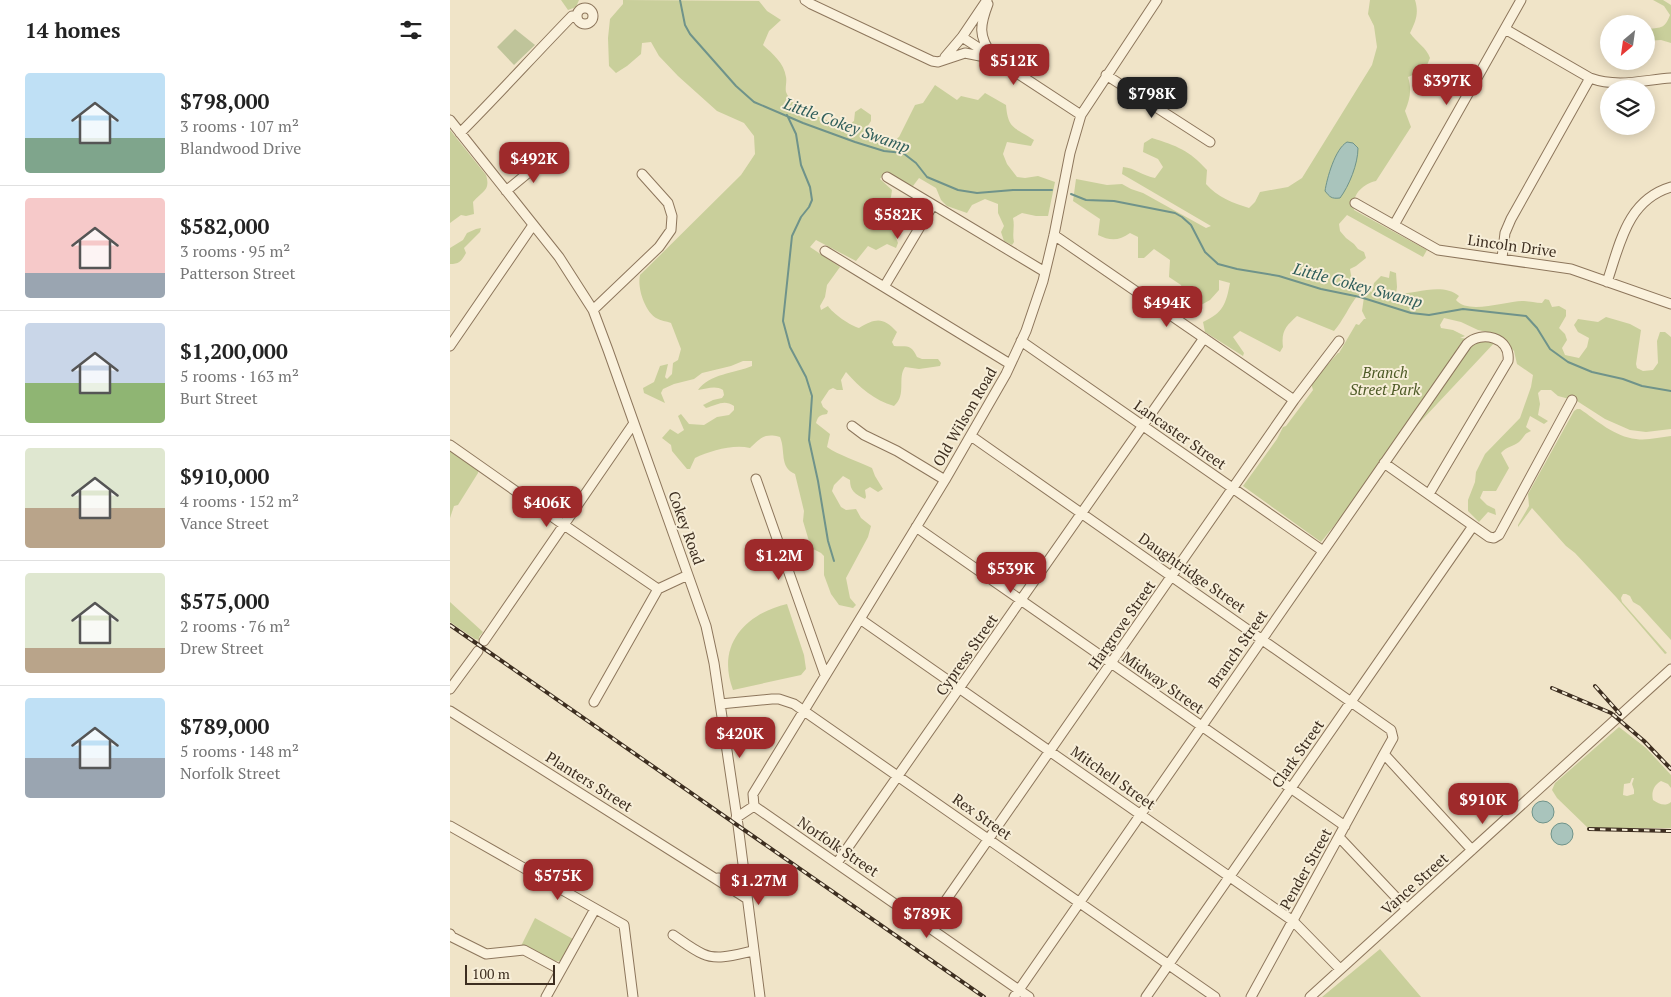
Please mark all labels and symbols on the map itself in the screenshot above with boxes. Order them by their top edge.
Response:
north arrow [1600,15,1655,70]
pin: $512K [979,44,1049,86]
pin: $397K [1412,64,1482,106]
pin: $798K [1117,76,1187,119]
water label: Little Cokey Swamp [780,92,913,158]
pin: $492K [499,142,569,184]
pin: $582K [863,198,933,240]
street label: Lincoln Drive [1466,229,1558,261]
water label: Little Cokey Swamp [1290,257,1425,313]
pin: $494K [1132,286,1202,328]
park label: Branch Street Park [1350,362,1421,399]
street label: Old Wilson Road [928,363,1001,470]
street label: Lancaster Street [1130,395,1231,474]
pin: $406K [512,486,582,528]
street label: Cokey Road [664,488,710,567]
street label: Daughtridge Street [1135,528,1251,617]
pin: $1.2M [744,538,814,581]
pin: $539K [976,552,1046,594]
street label: Hargrove Street [1083,576,1160,673]
street label: Branch Street [1203,605,1272,691]
street label: Cypress Street [931,609,1002,699]
street label: Midway Street [1119,647,1209,718]
street label: Clark Street [1266,715,1328,791]
pin: $420K [705,716,775,759]
street label: Mitchell Street [1067,741,1160,814]
street label: Planters Street [542,746,637,816]
pin: $910K [1448,782,1518,825]
street label: Rex Street [949,788,1017,844]
street label: Norfolk Street [794,812,884,881]
street label: Pender Street [1275,824,1336,913]
street label: Vance Street [1377,848,1452,919]
pin: $575K [523,858,593,901]
pin: $1.27M [718,864,800,906]
pin: $789K [892,896,962,939]
scale bar [465,962,555,985]

